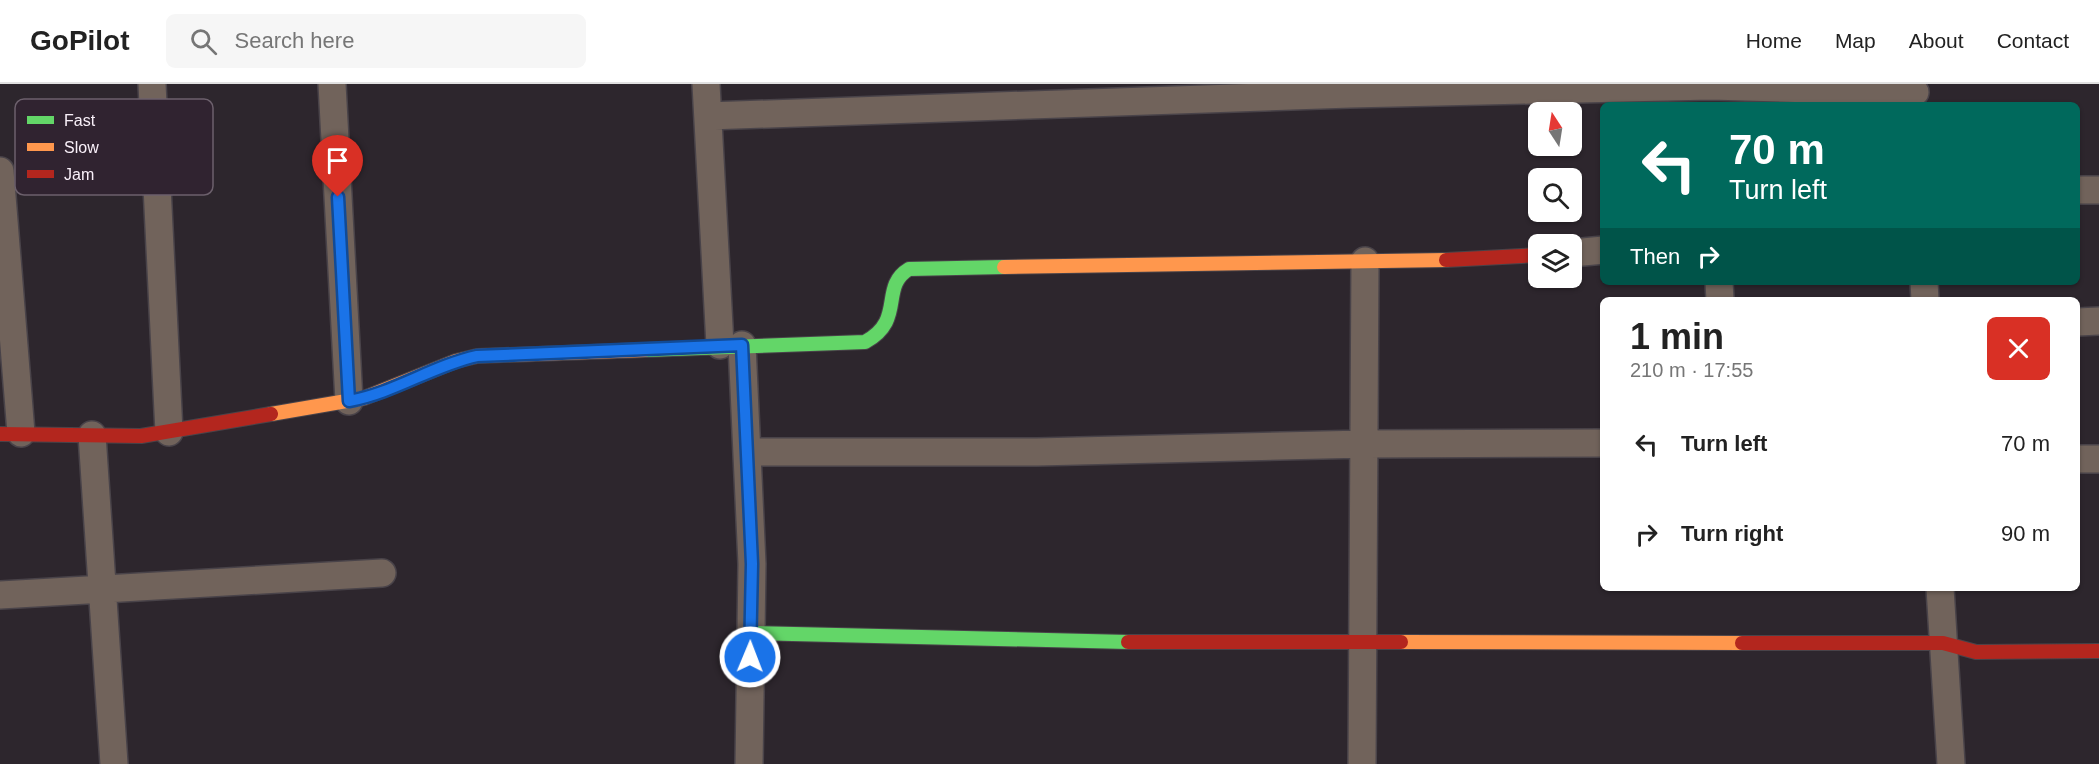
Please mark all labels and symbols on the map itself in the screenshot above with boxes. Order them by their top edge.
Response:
legend [15,99,213,195]
north arrow [1528,102,1582,156]
text: Fast [64,112,96,129]
pin [312,135,363,197]
text: Slow [64,139,99,156]
text: Jam [64,166,94,183]
position arrow [718,625,782,689]

